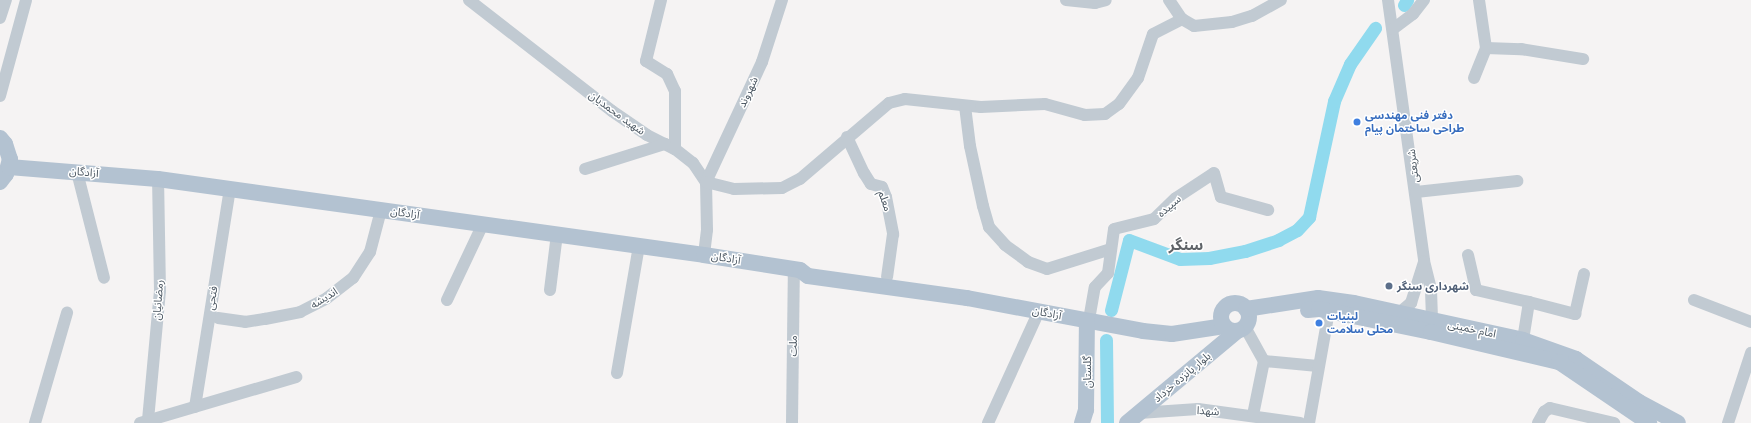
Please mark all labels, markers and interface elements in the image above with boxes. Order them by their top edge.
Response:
street label: شهروند [735,75,761,109]
street label: شهید محمدیان [586,88,648,138]
place label: دفتر فنی مهندسی طراحی ساختمان پیام [1365,109,1464,135]
marker: دفتر فنی مهندسی طراحی ساختمان پیام [1352,117,1362,127]
street label: شریعتی [1404,148,1422,184]
street label: آزادگان [69,164,99,180]
street label: معلم [875,189,895,213]
street label: سپیده [1154,192,1184,220]
street label: آزادگان [389,204,421,222]
district label: سنگر [1169,236,1203,254]
street label: آزادگان [710,249,742,267]
street label: رمضانیان [150,279,166,321]
place label: شهرداری سنگر [1397,279,1469,293]
marker: شهرداری سنگر [1384,281,1394,291]
street label: فتحی [204,285,220,311]
street label: اندیشه [308,285,340,311]
street label: آزادگان [1031,304,1063,322]
place label: لبنیات محلی سلامت [1327,310,1393,336]
street label: امام خمینی [1447,317,1497,341]
marker: لبنیات محلی سلامت [1314,318,1324,328]
street label: ملت [786,335,800,357]
street label: بلوار پانزده خرداد [1151,349,1213,405]
street label: گلستان [1080,356,1094,388]
street label: شهدا [1196,404,1220,418]

